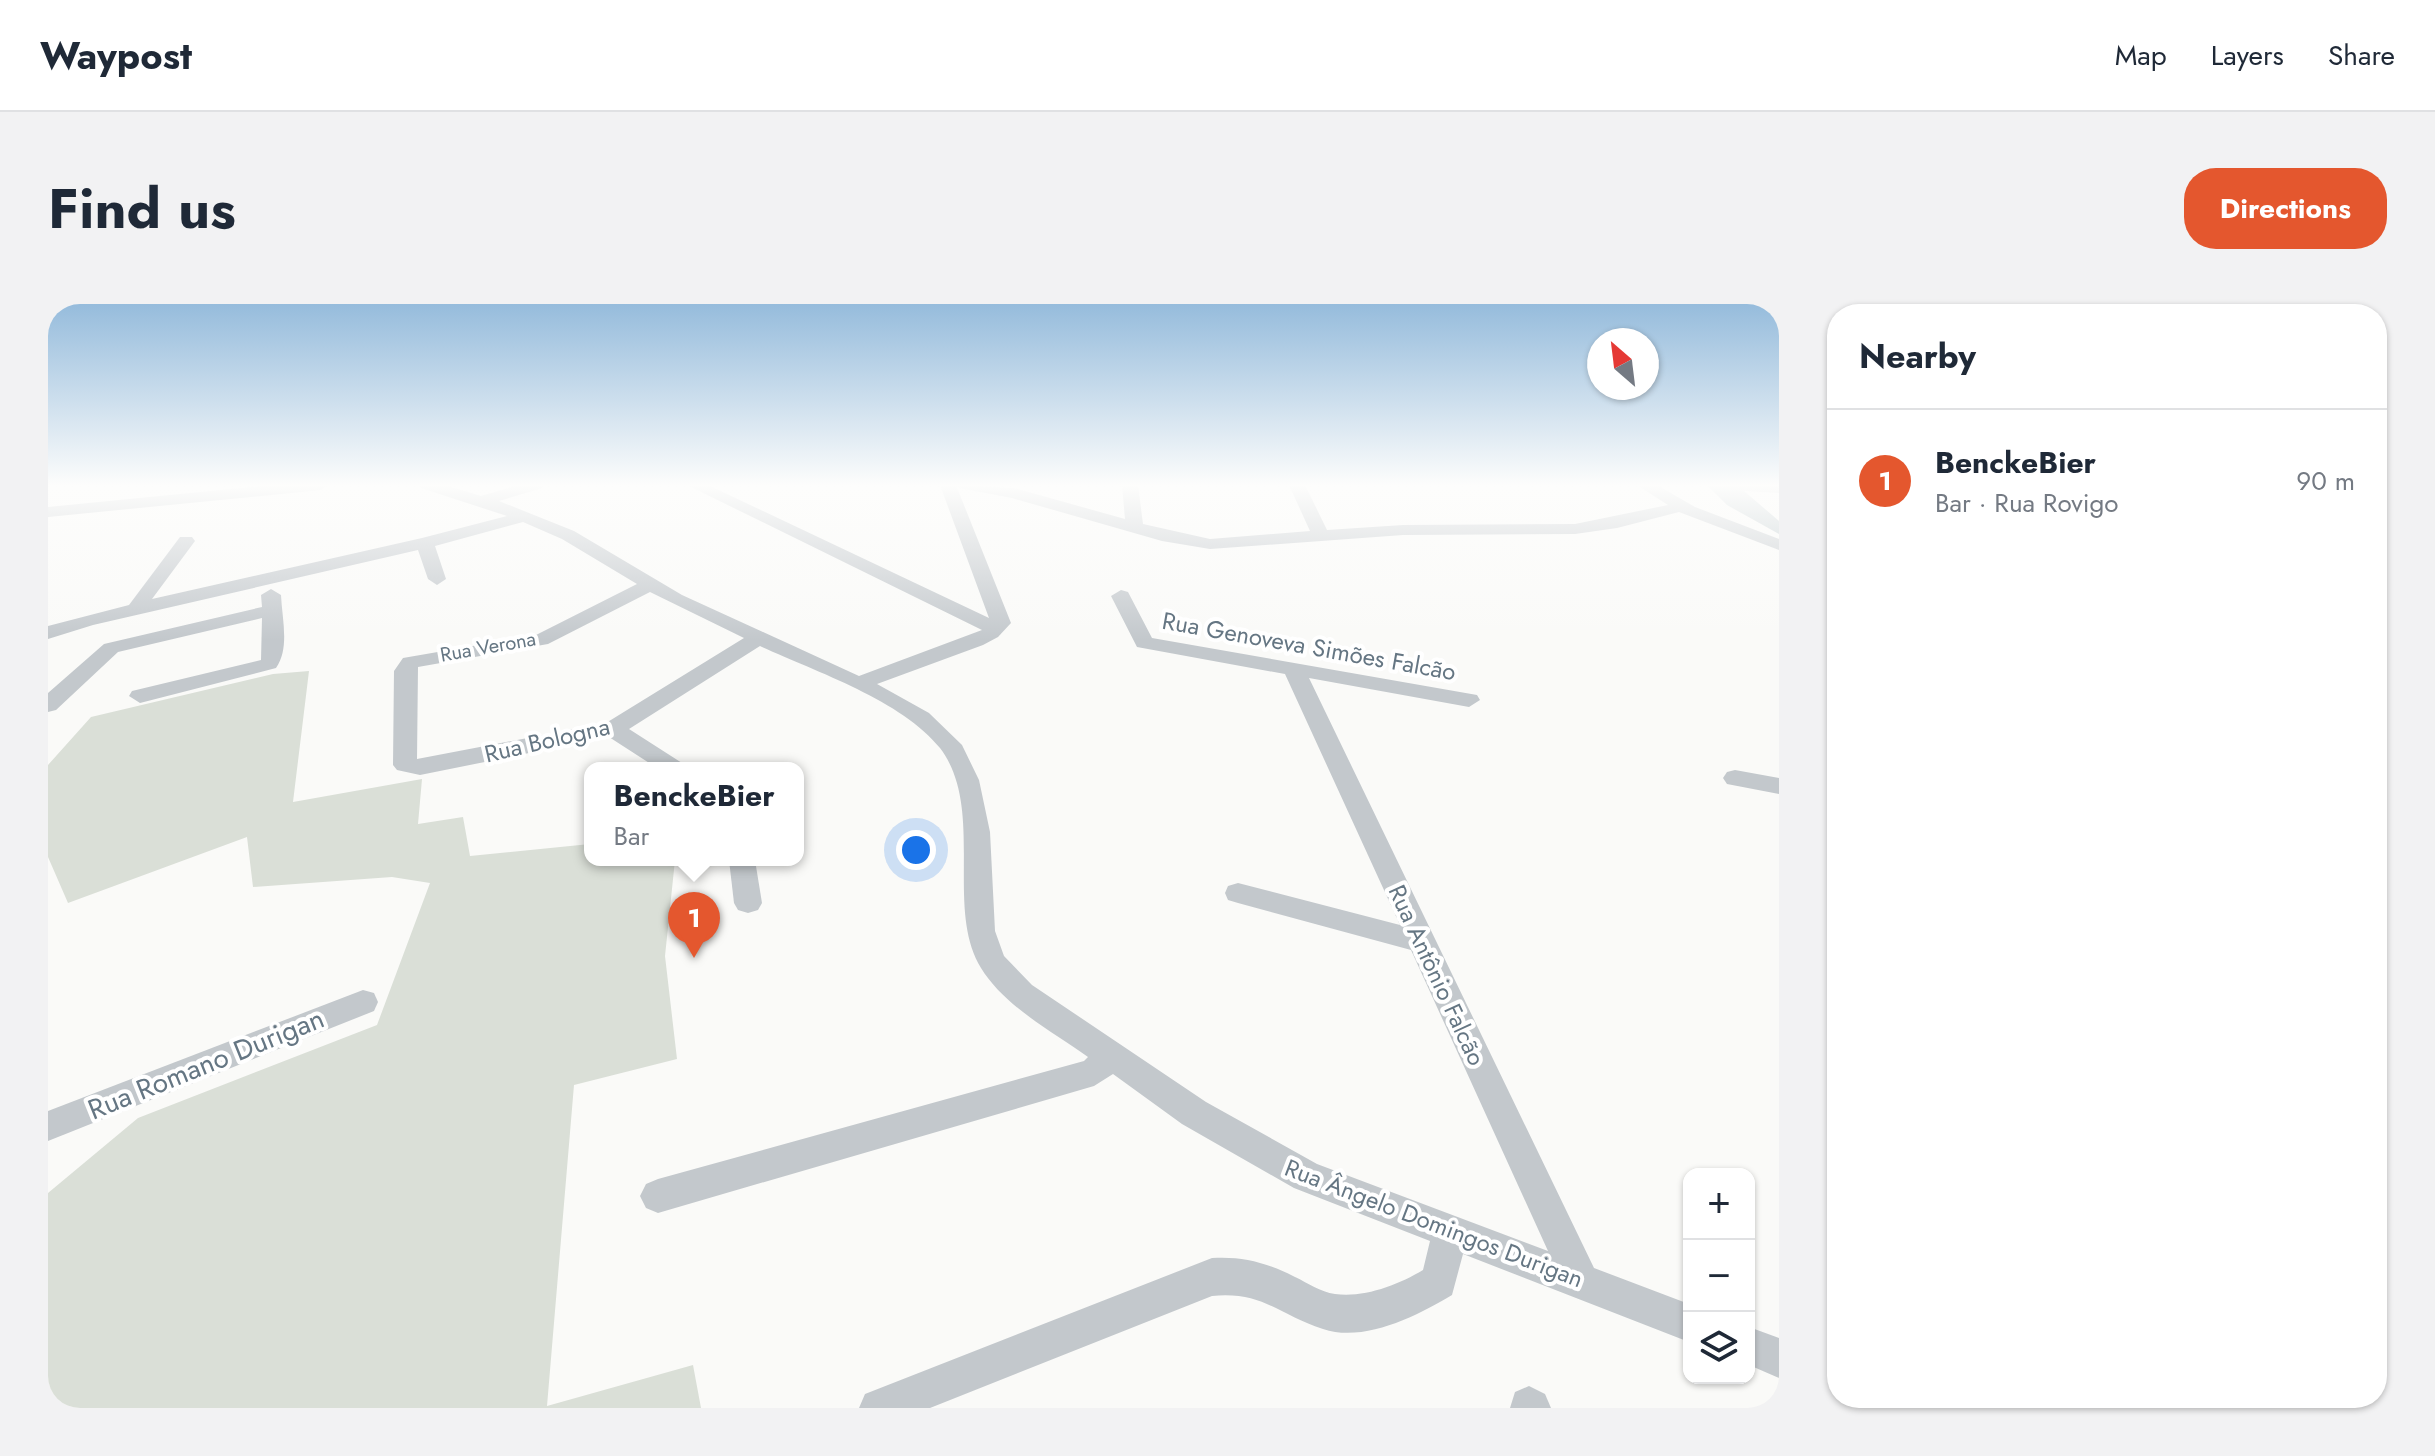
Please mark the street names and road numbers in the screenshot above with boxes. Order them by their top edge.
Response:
street label: Rua Genoveva Simões Falcão [1159,603,1459,689]
street label: Rua Verona [438,624,538,670]
street label: Rua Bologna [481,709,613,771]
street label: Rua Antônio Falcão [1380,879,1494,1071]
street label: Rua Romano Durigan [82,998,330,1130]
street label: Rua Ângelo Domingos Durigan [1280,1150,1588,1296]

